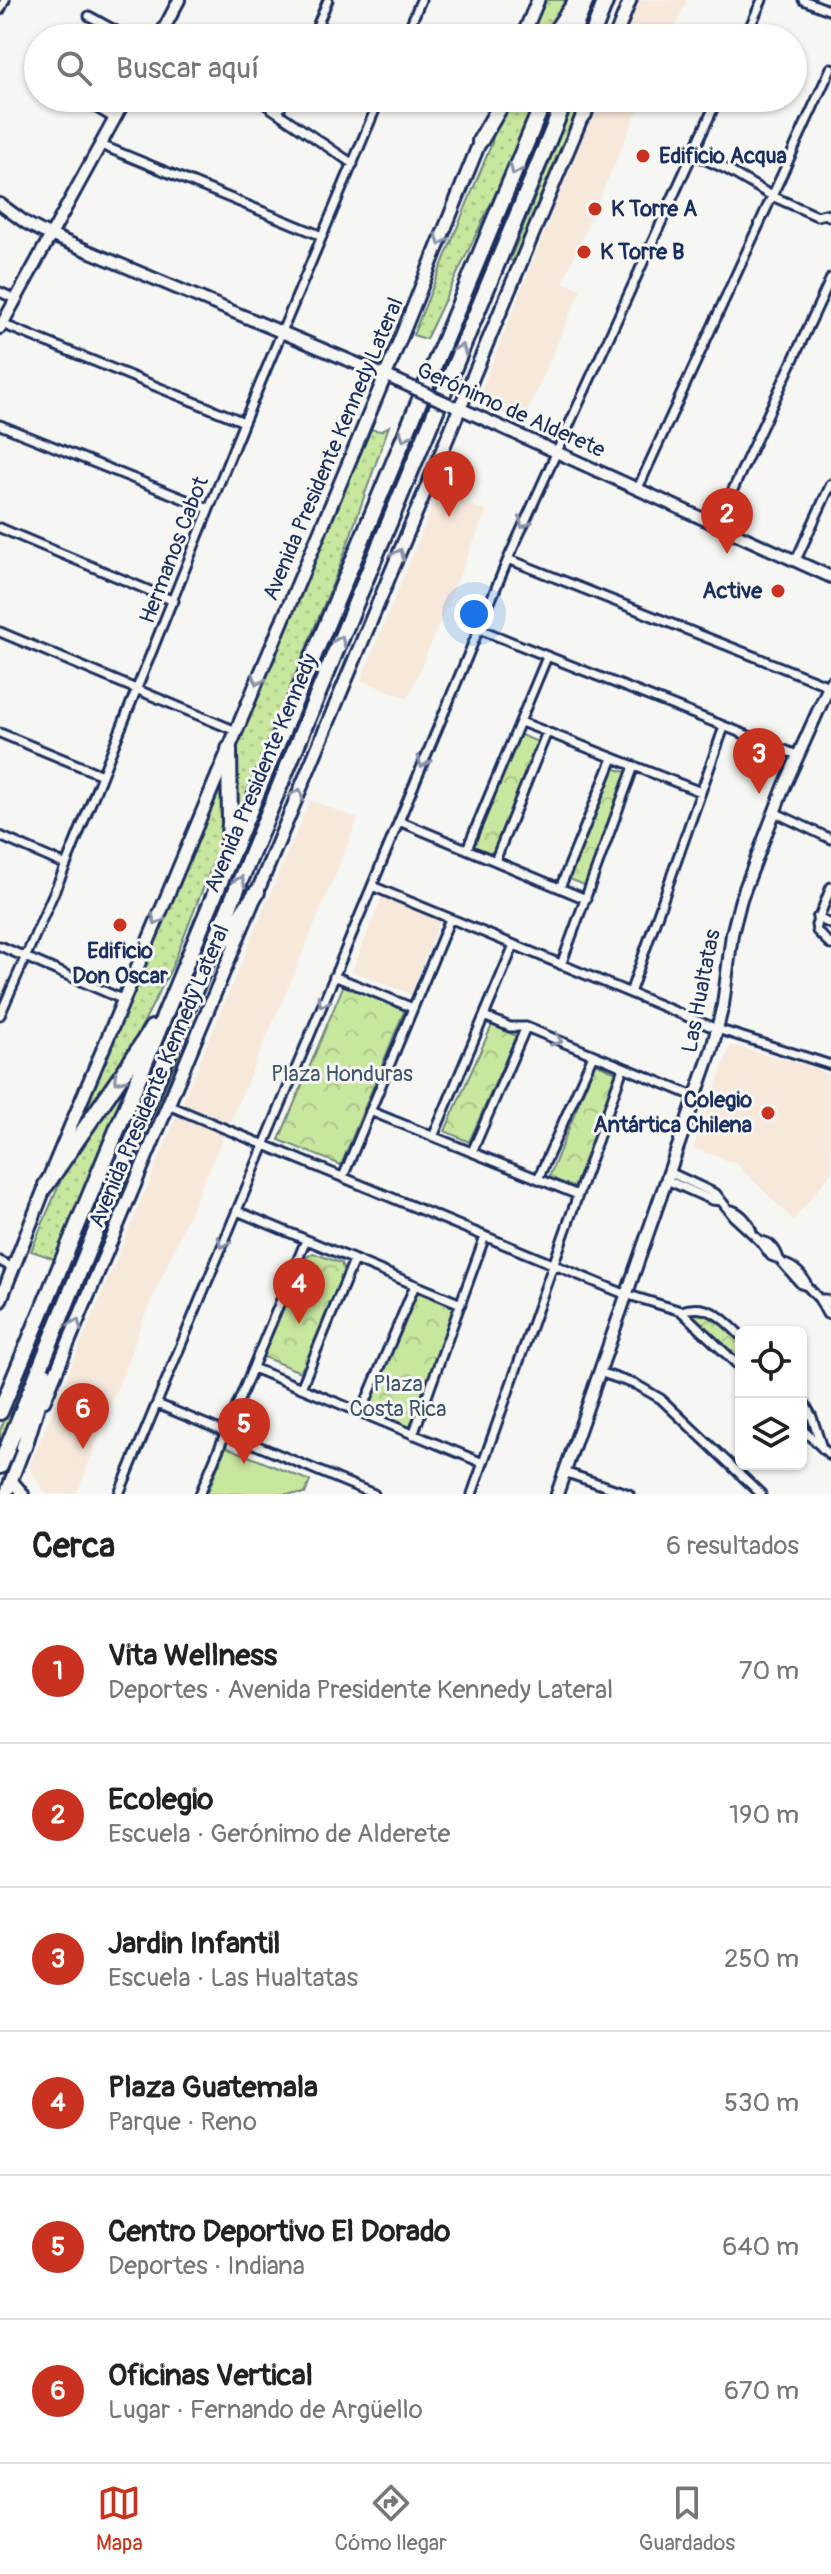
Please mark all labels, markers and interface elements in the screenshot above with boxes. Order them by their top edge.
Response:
search box [24,24,807,112]
icon: search [52,46,96,90]
text: Buscar aquí [116,50,259,87]
place label: Edificio Acqua [659,142,787,170]
marker: Edificio Acqua [634,147,652,165]
one-way arrow [508,162,525,176]
place label: K Torre A [611,195,698,223]
marker: K Torre A [586,200,604,218]
one-way arrow [434,232,451,246]
place label: K Torre B [600,238,684,266]
marker: K Torre B [575,243,593,261]
street label: Avenida Presidente Kennedy Lateral [256,293,410,605]
one-way arrow [451,343,468,357]
street label: Gerónimo de Alderete [412,356,610,464]
one-way arrow [398,428,414,442]
pin: 1 [423,451,475,517]
street label: Hermanos Cabot [133,472,215,628]
pin: 2 [701,488,753,554]
one-way arrow [518,514,534,529]
one-way arrow [390,548,406,563]
place label: Active [702,577,763,605]
marker: Active [769,582,787,600]
your location [454,594,494,634]
one-way arrow [330,635,346,649]
street label: Avenida Presidente Kennedy [198,649,324,897]
one-way arrow [251,672,267,686]
pin: 3 [733,728,785,794]
one-way arrow [417,754,433,768]
one-way arrow [289,788,305,802]
one-way arrow [230,875,246,889]
one-way arrow [151,911,167,926]
marker: Edificio Don Oscar [111,916,129,934]
street label: Avenida Presidente Kennedy Lateral [82,920,236,1232]
street label: Las Hualtatas [675,927,727,1055]
place label: Edificio Don Oscar [72,937,169,990]
one-way arrow [317,994,333,1008]
one-way arrow [549,1030,563,1046]
park label: Plaza Honduras [271,1060,413,1088]
one-way arrow [114,1071,129,1085]
place label: Colegio Antártica Chilena [593,1086,752,1139]
marker: Colegio Antártica Chilena [759,1104,777,1122]
one-way arrow [217,1235,233,1249]
pin: 4 [273,1258,325,1324]
one-way arrow [66,1318,83,1332]
map controls [735,1326,807,1470]
button: locate [735,1326,807,1398]
park label: Plaza Costa Rica [349,1370,447,1423]
pin: 6 [57,1383,109,1449]
pin: 5 [218,1398,270,1464]
button: layers [735,1398,807,1470]
text: Cerca [32,1525,115,1568]
text: 6 resultados [666,1530,799,1562]
text: Vita Wellness [108,1637,277,1674]
text: 1 [53,1655,63,1687]
text: 70 m [739,1655,799,1687]
text: Deportes · Avenida Presidente Kennedy Lateral [108,1674,613,1706]
text: Ecolegio [108,1781,213,1818]
text: 2 [51,1799,65,1831]
text: 190 m [729,1799,799,1831]
text: Escuela · Gerónimo de Alderete [108,1818,450,1850]
text: Jardin Infantil [108,1925,280,1962]
text: 3 [51,1943,65,1975]
text: 250 m [724,1943,799,1975]
text: Escuela · Las Hualtatas [108,1962,358,1994]
text: Plaza Guatemala [108,2069,318,2106]
text: 4 [50,2087,66,2119]
text: 530 m [724,2087,799,2119]
text: Parque · Reno [108,2106,257,2138]
text: Centro Deportivo El Dorado [108,2213,450,2250]
text: 5 [51,2231,65,2263]
text: 640 m [722,2231,799,2263]
text: Deportes · Indiana [108,2250,305,2282]
text: Oficinas Vertical [108,2357,313,2394]
text: 6 [50,2375,66,2407]
text: 670 m [724,2375,799,2407]
text: Lugar · Fernando de Argüello [108,2394,423,2426]
tab: Mapa [96,2481,143,2557]
tab: Cómo llegar [335,2481,447,2557]
tab: Guardados [639,2481,735,2557]

